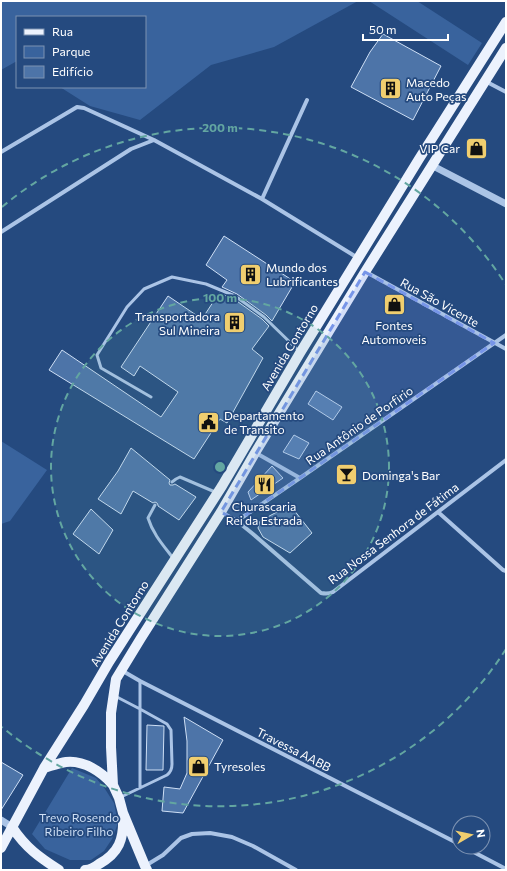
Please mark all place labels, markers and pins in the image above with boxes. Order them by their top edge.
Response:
place label: Macedo Auto Peças [406,75,467,103]
building icon: Macedo Auto Peças [377,76,403,102]
shop icon: VIP Car [463,135,489,161]
place label: VIP Car [419,141,460,155]
place label: Mundo dos Lubrificantes [266,260,338,288]
building icon: Mundo dos Lubrificantes [237,261,263,287]
shop icon: Fontes Automoveis [381,291,407,317]
place label: Transportadora Sul Mineira [135,309,220,337]
building icon: Transportadora Sul Mineira [222,310,248,336]
place label: Fontes Automoveis [361,318,427,346]
place label: Departamento de Transito [224,408,304,436]
public building icon: Departamento de Transito [195,409,221,435]
centre of rings [213,460,227,474]
bar icon: Dominga's Bar [334,462,360,488]
place label: Dominga's Bar [362,468,440,482]
restaurant icon: Churascaria Rei da Estrada [251,472,277,498]
place label: Churascaria Rei da Estrada [226,499,302,527]
shop icon: Tyresoles [185,753,211,779]
place label: Tyresoles [214,759,266,773]

